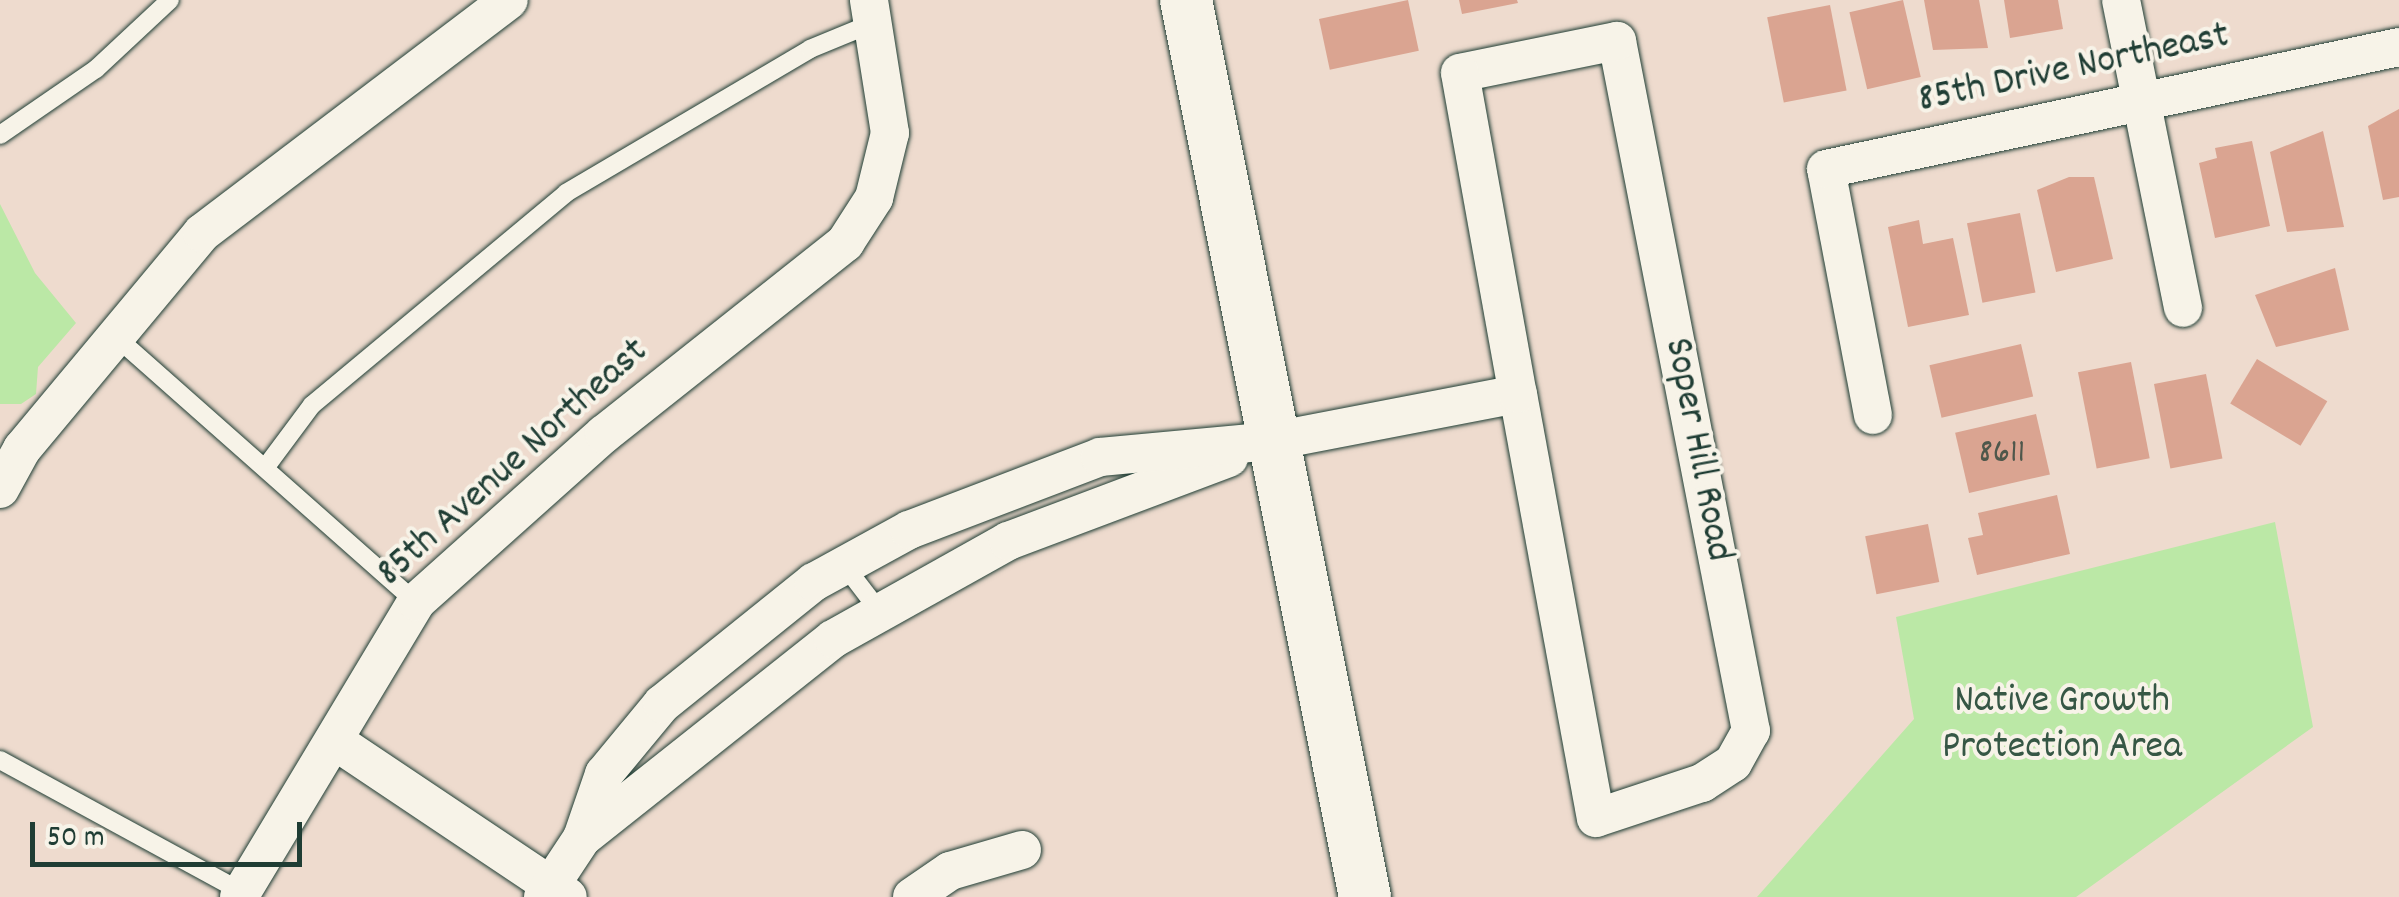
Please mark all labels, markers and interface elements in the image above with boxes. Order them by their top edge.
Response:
street label: 85th Drive Northeast [1914,14,2234,126]
street label: 85th Avenue Northeast [368,329,660,599]
street label: Soper Hill Road [1651,334,1741,566]
house number: 8611 [1979,433,2025,475]
park label: Native Growth Protection Area [1942,679,2182,773]
scale bar [35,802,308,864]
text: 50 m [47,818,105,861]

